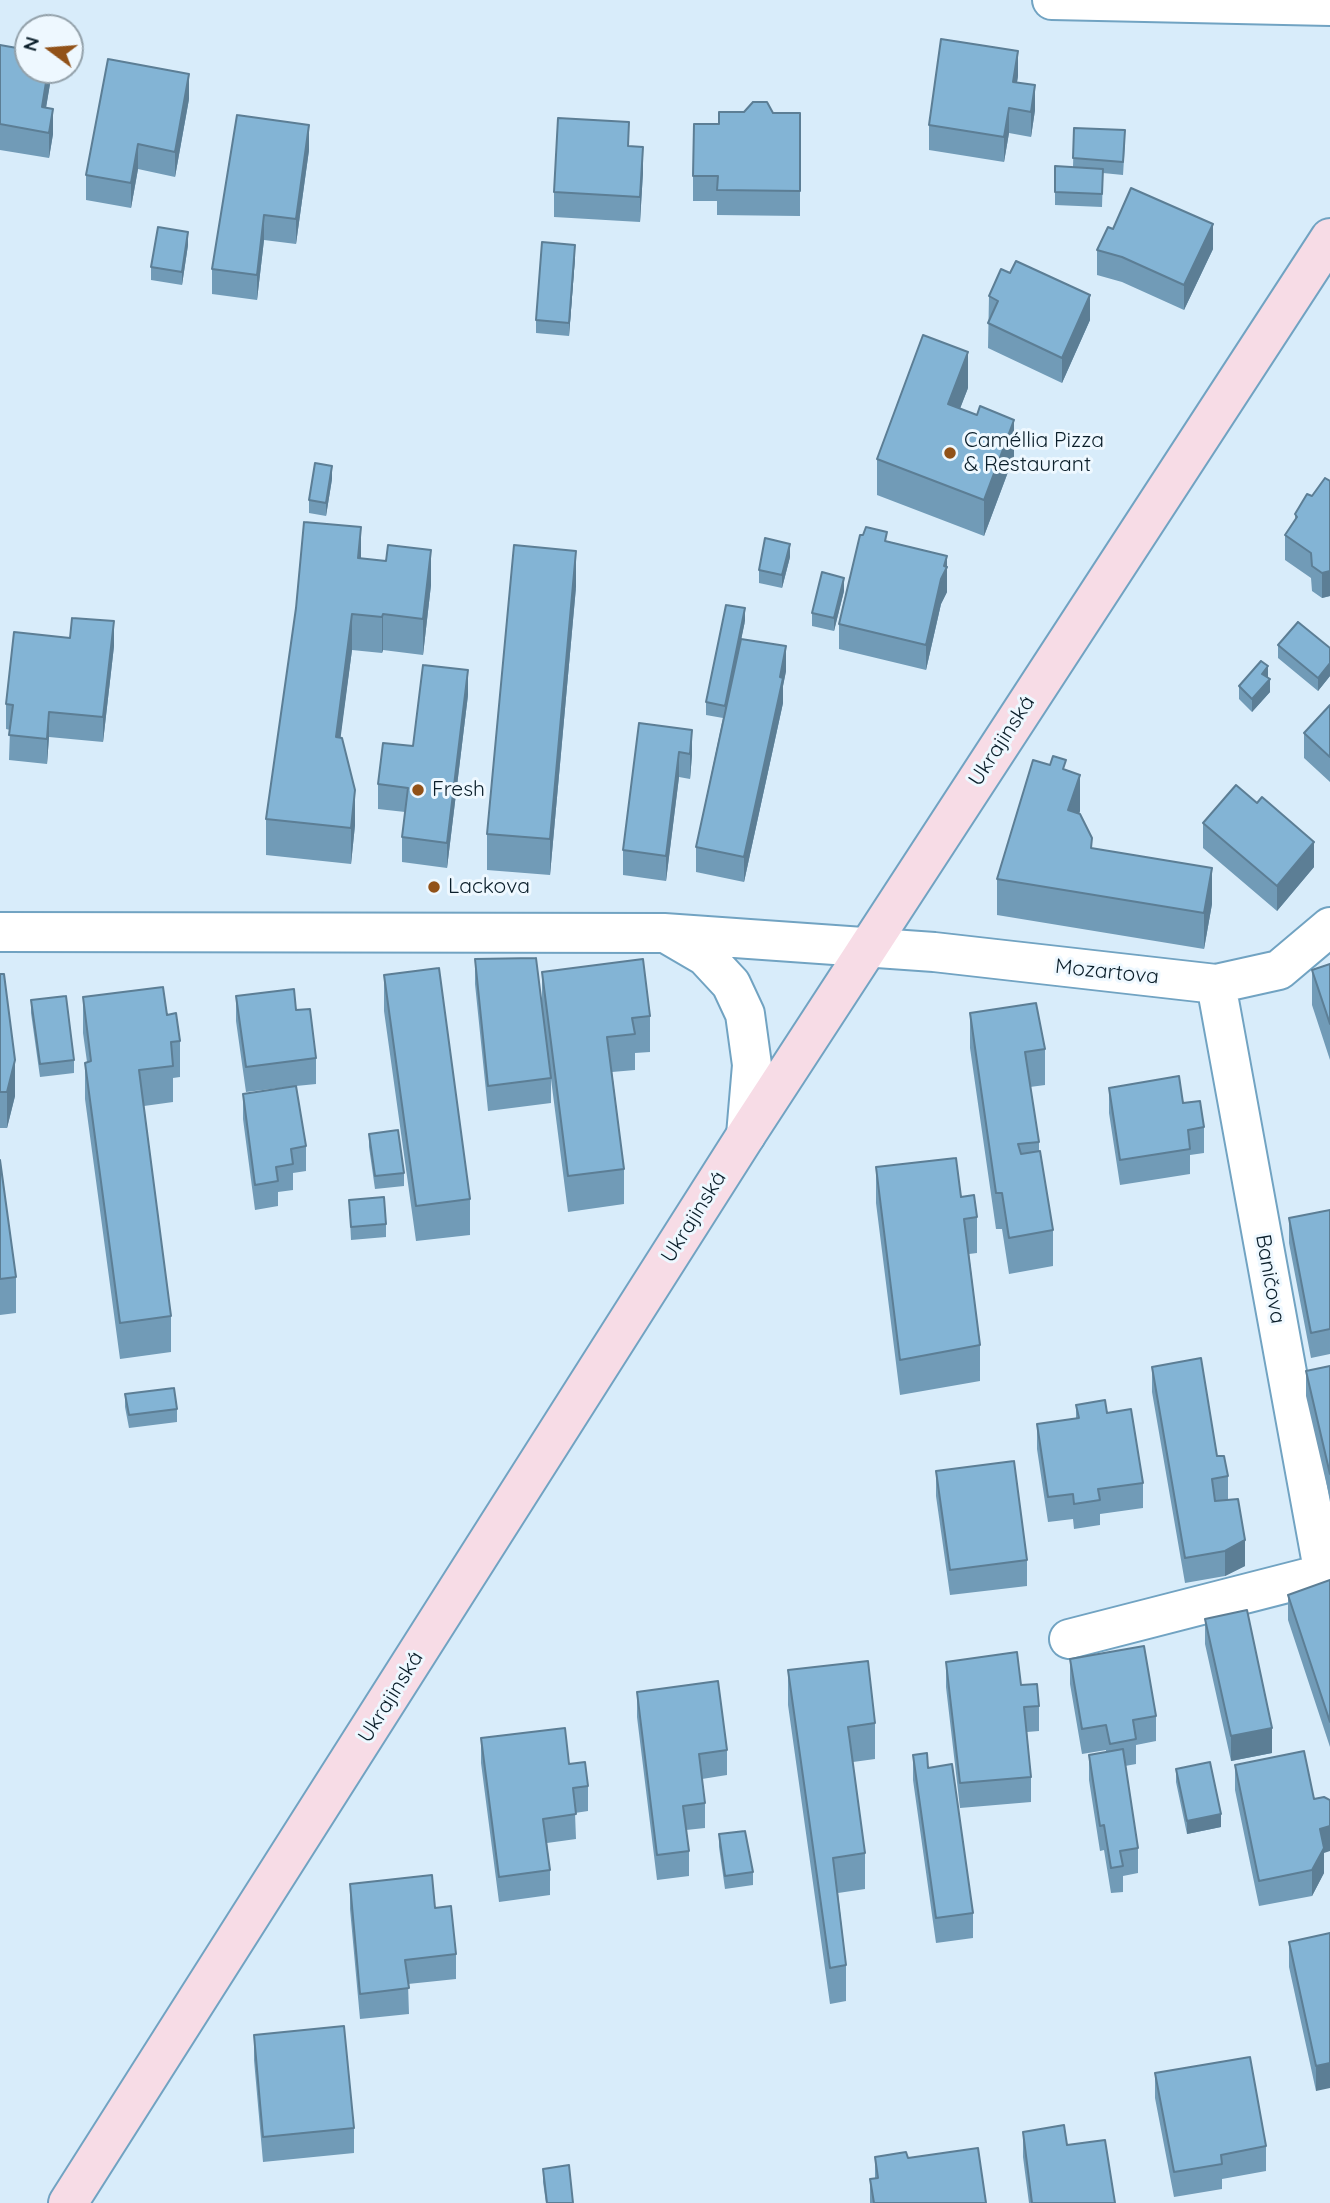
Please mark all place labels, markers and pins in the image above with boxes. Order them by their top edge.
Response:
place label: Caméllia Pizza & Restaurant [964,428,1104,478]
marker: Caméllia Pizza & Restaurant [942,445,958,461]
place label: Fresh [432,777,485,803]
marker: Fresh [410,782,426,798]
place label: Lackova [448,874,530,900]
marker: Lackova [426,879,442,895]

